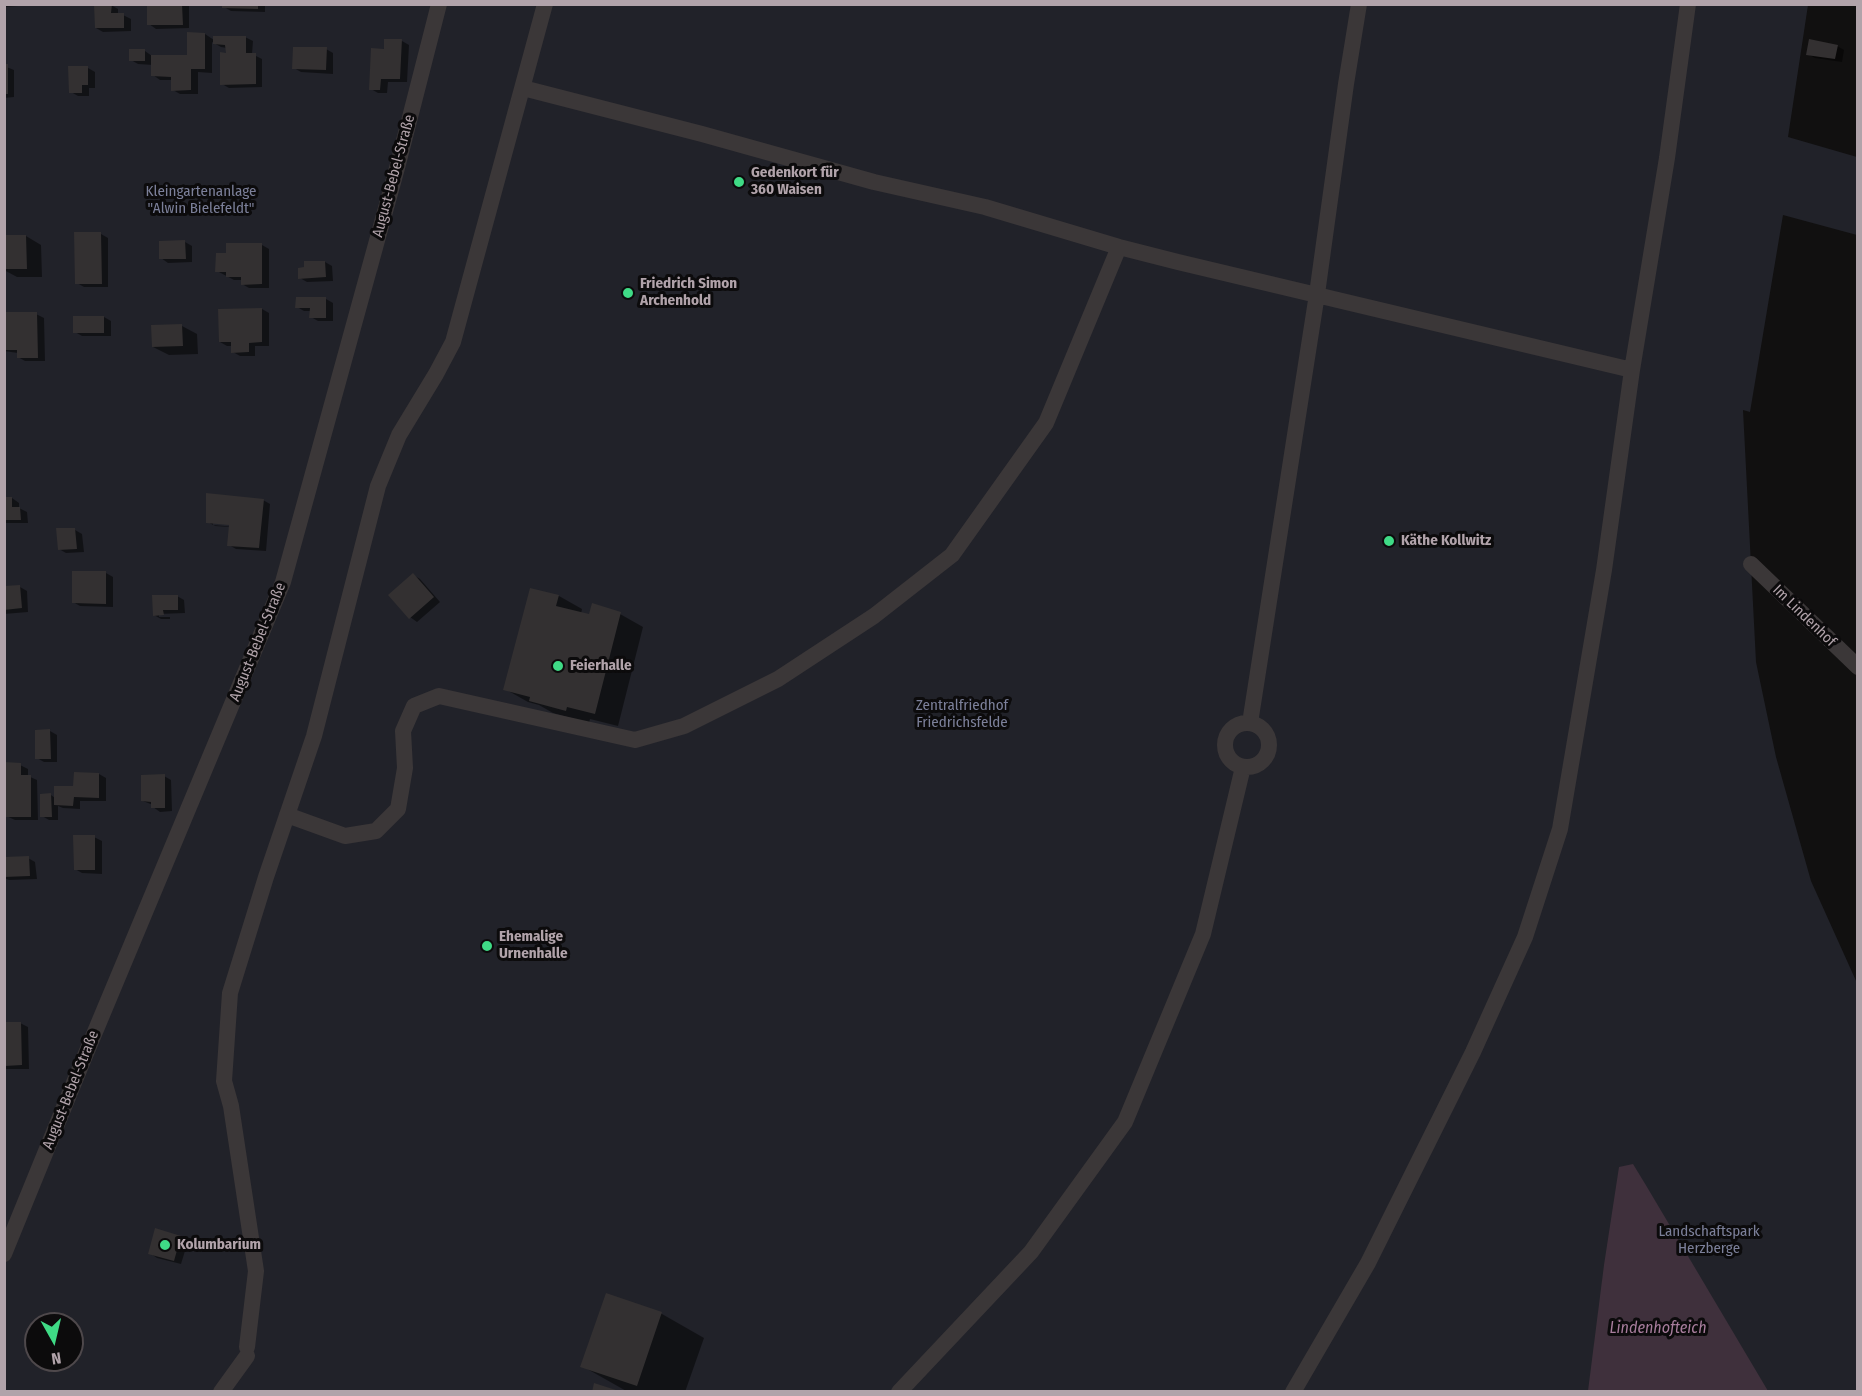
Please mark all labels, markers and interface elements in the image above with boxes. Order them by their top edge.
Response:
street label: August-Bebel-Straße [369,113,419,239]
place label: Gedenkort für 360 Waisen [751,164,839,199]
marker: Gedenkort für 360 Waisen [732,175,746,189]
park label: Kleingartenanlage "Alwin Bielefeldt" [146,183,256,218]
place label: Friedrich Simon Archenhold [640,275,737,310]
marker: Friedrich Simon Archenhold [621,286,635,300]
place label: Käthe Kollwitz [1401,532,1491,550]
marker: Käthe Kollwitz [1382,534,1396,548]
street label: August-Bebel-Straße [226,580,290,704]
street label: Im Lindenhof [1769,581,1839,651]
place label: Feierhalle [570,657,632,675]
marker: Feierhalle [551,659,565,673]
park label: Zentralfriedhof Friedrichsfelde [916,697,1008,732]
place label: Ehemalige Urnenhalle [499,928,568,963]
marker: Ehemalige Urnenhalle [480,939,494,953]
street label: August-Bebel-Straße [39,1028,103,1152]
park label: Landschaftspark Herzberge [1658,1223,1760,1258]
place label: Kolumbarium [177,1236,261,1254]
marker: Kolumbarium [158,1238,172,1252]
north arrow [24,1312,84,1372]
water label: Lindenhofteich [1609,1319,1707,1339]
text: N [50,1348,62,1368]

